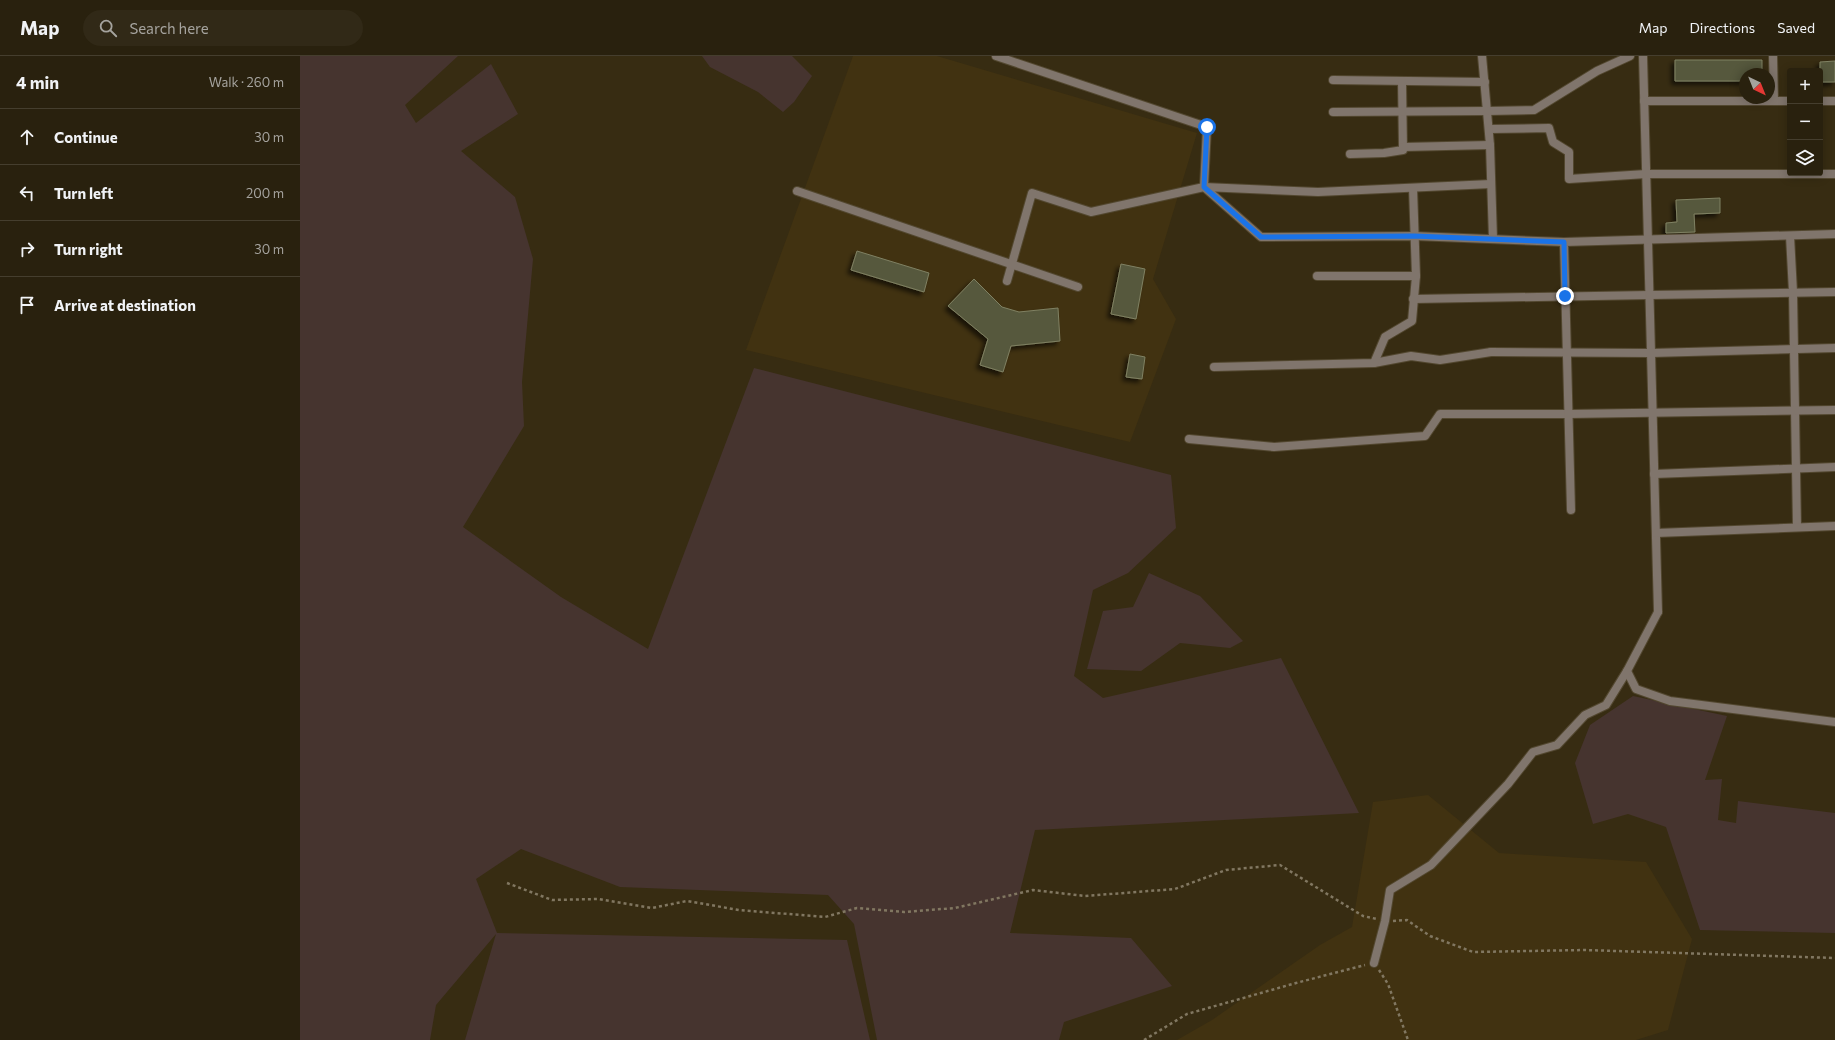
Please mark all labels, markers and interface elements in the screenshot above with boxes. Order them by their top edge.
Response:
search box [83,10,363,46]
text: Map [20,16,59,39]
icon: search [97,17,119,39]
text: Search here [129,19,209,37]
text: Map [1639,19,1668,36]
text: Directions [1690,19,1755,36]
text: Saved [1777,19,1815,36]
north arrow [1739,68,1775,104]
map controls [1787,68,1823,176]
button: + [1787,68,1823,104]
text: 4 min [16,72,59,93]
text: Walk · 260 m [209,74,284,90]
button: − [1787,104,1823,140]
route start [1198,118,1216,136]
icon: ahead [16,126,38,148]
text: Continue [54,128,118,146]
text: 30 m [254,129,284,145]
button: layers [1787,140,1823,176]
icon: left [16,182,38,204]
text: Turn left [54,184,113,202]
text: 200 m [246,185,284,201]
icon: right [16,238,38,260]
text: Turn right [54,240,123,258]
text: 30 m [254,241,284,257]
route end [1556,287,1574,305]
icon: arrive [16,294,38,316]
text: Arrive at destination [54,296,196,314]

